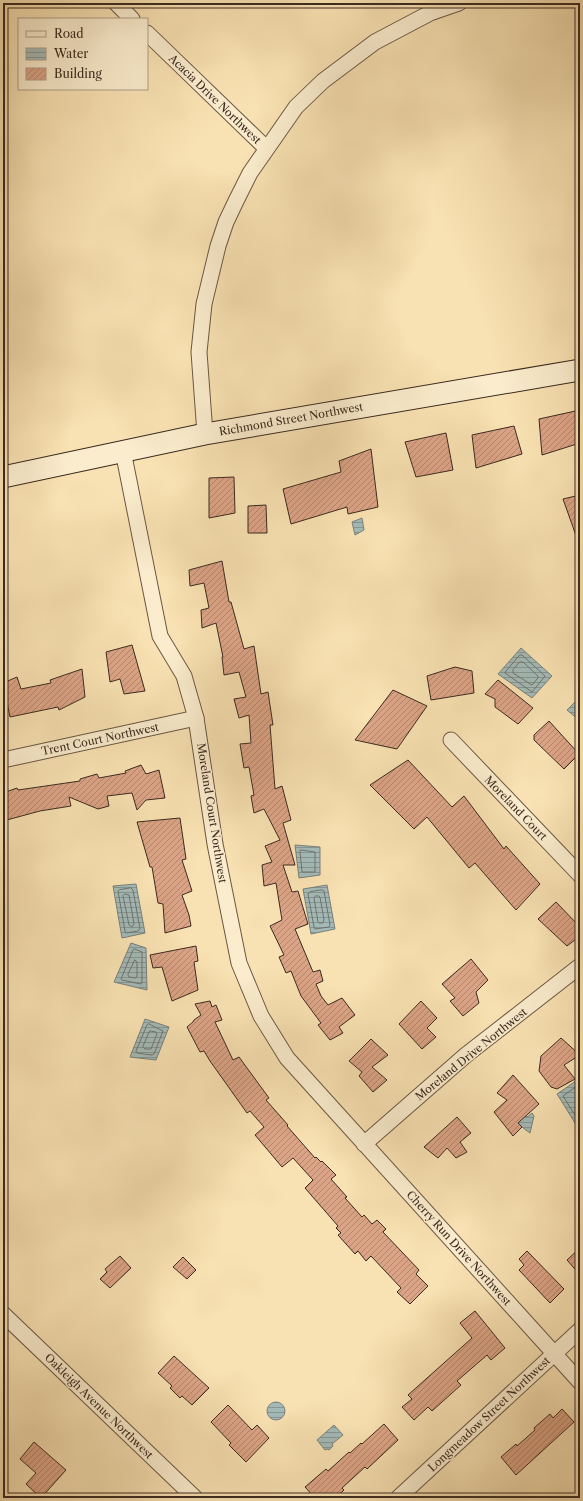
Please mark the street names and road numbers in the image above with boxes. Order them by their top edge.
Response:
street label: Acacia Drive Northwest [165,51,264,147]
street label: Richmond Street Northwest [218,399,364,439]
street label: Trent Court Northwest [40,720,160,758]
street label: Moreland Court Northwest [194,742,230,884]
street label: Moreland Court [482,773,550,843]
street label: Moreland Drive Northwest [412,1005,530,1103]
street label: Cherry Run Drive Northwest [404,1188,514,1308]
street label: Oakleigh Avenue Northwest [42,1350,156,1462]
street label: Longmeadow Street Northwest [425,1354,553,1474]

